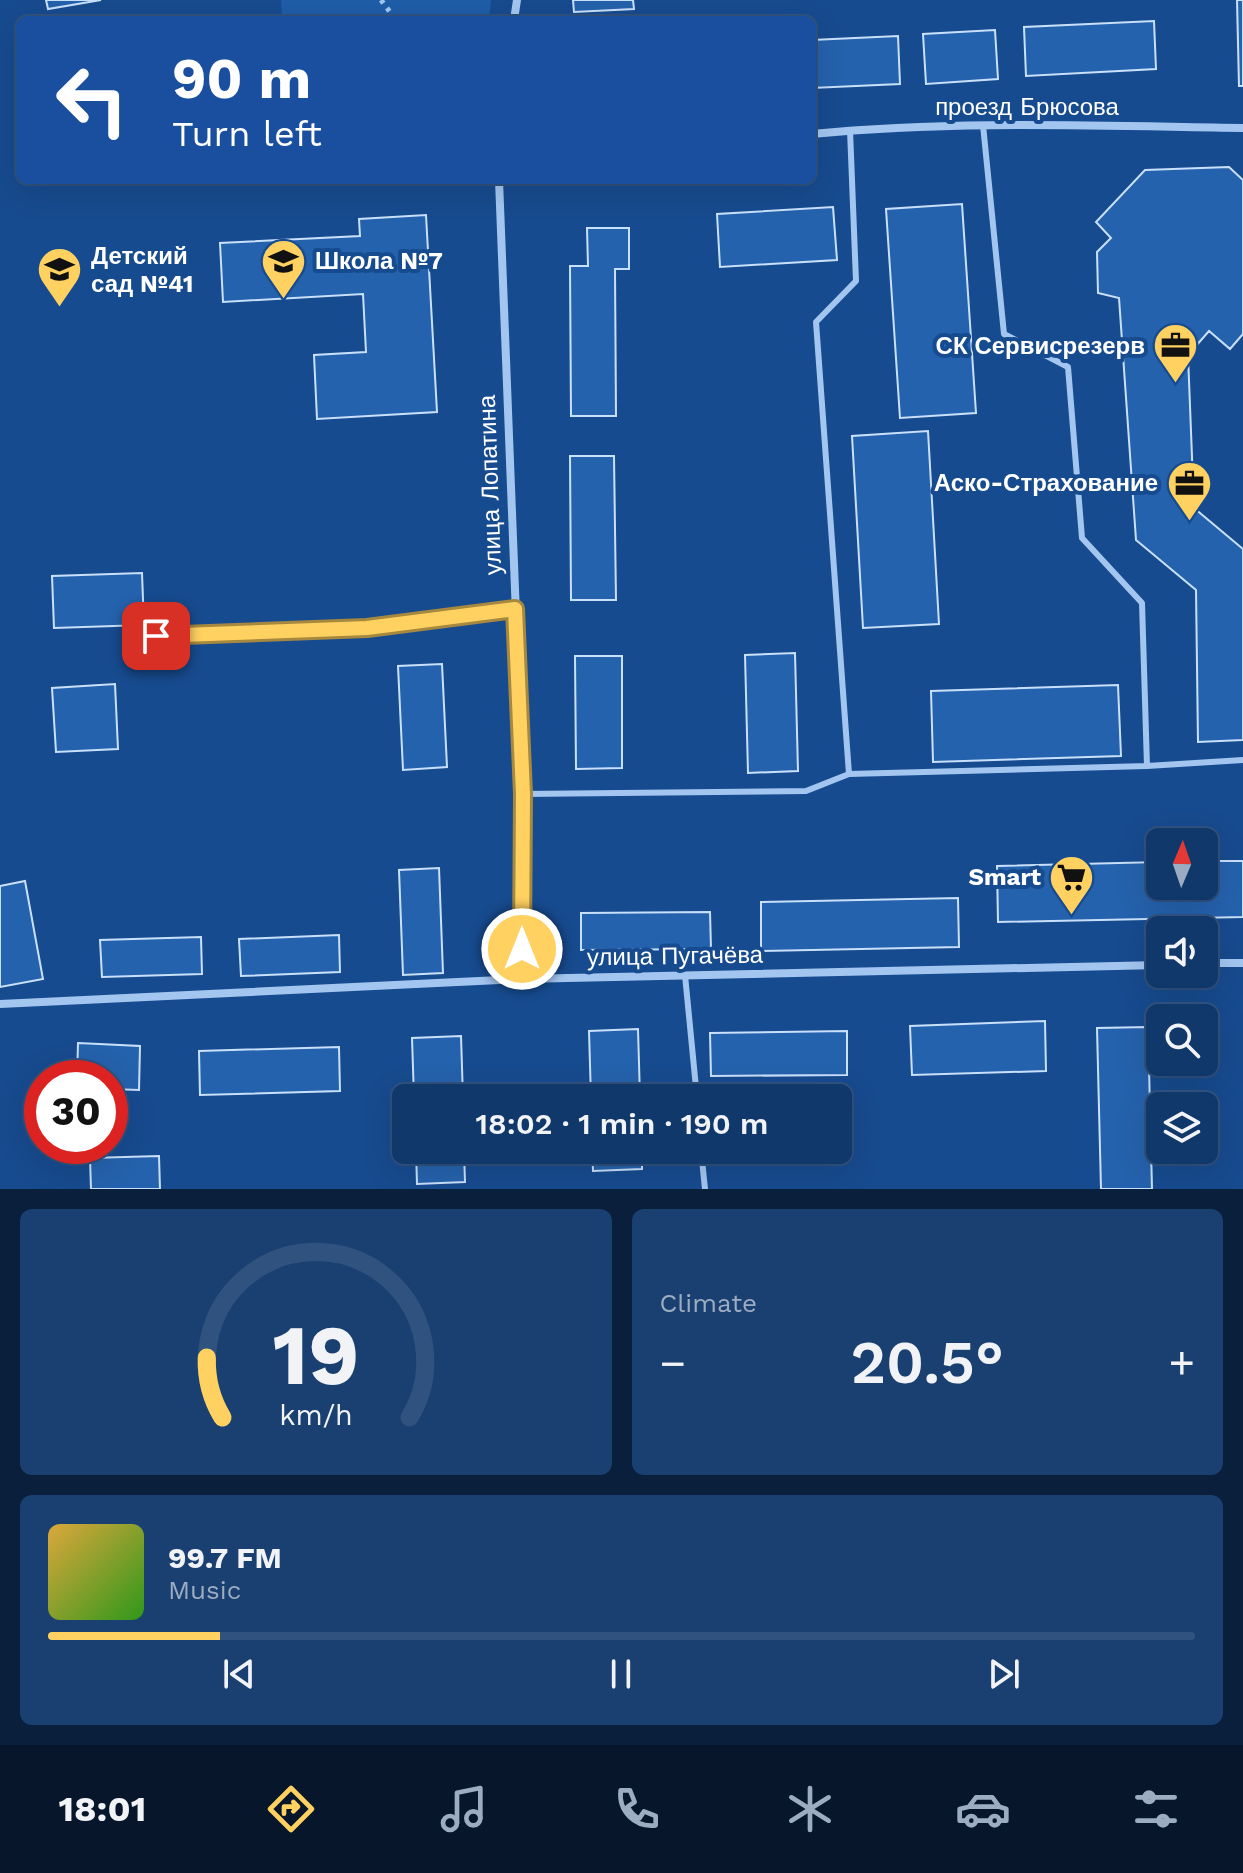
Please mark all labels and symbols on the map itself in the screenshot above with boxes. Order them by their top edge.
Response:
street label: проезд Брюсова [935,93,1120,121]
school or university icon: Школа №7 [260,237,308,300]
place label: Детский сад №41 [91,242,193,298]
school or university icon: Детский сад №41 [36,246,84,309]
place label: Школа №7 [315,247,443,275]
office icon: СК Сервисрезерв [1152,322,1200,385]
place label: СК Сервисрезерв [936,332,1145,360]
street label: улица Лопатина [473,394,507,575]
office icon: Аско-Страхование [1165,459,1213,522]
place label: Аско-Страхование [934,469,1158,497]
pin [122,602,190,670]
north arrow [1146,828,1218,900]
supermarket icon: Smart [1048,853,1096,916]
place label: Smart [969,863,1042,891]
position arrow [480,907,564,991]
street label: улица Пугачёва [587,940,764,972]
speed limit sign: 30 [24,1060,128,1164]

